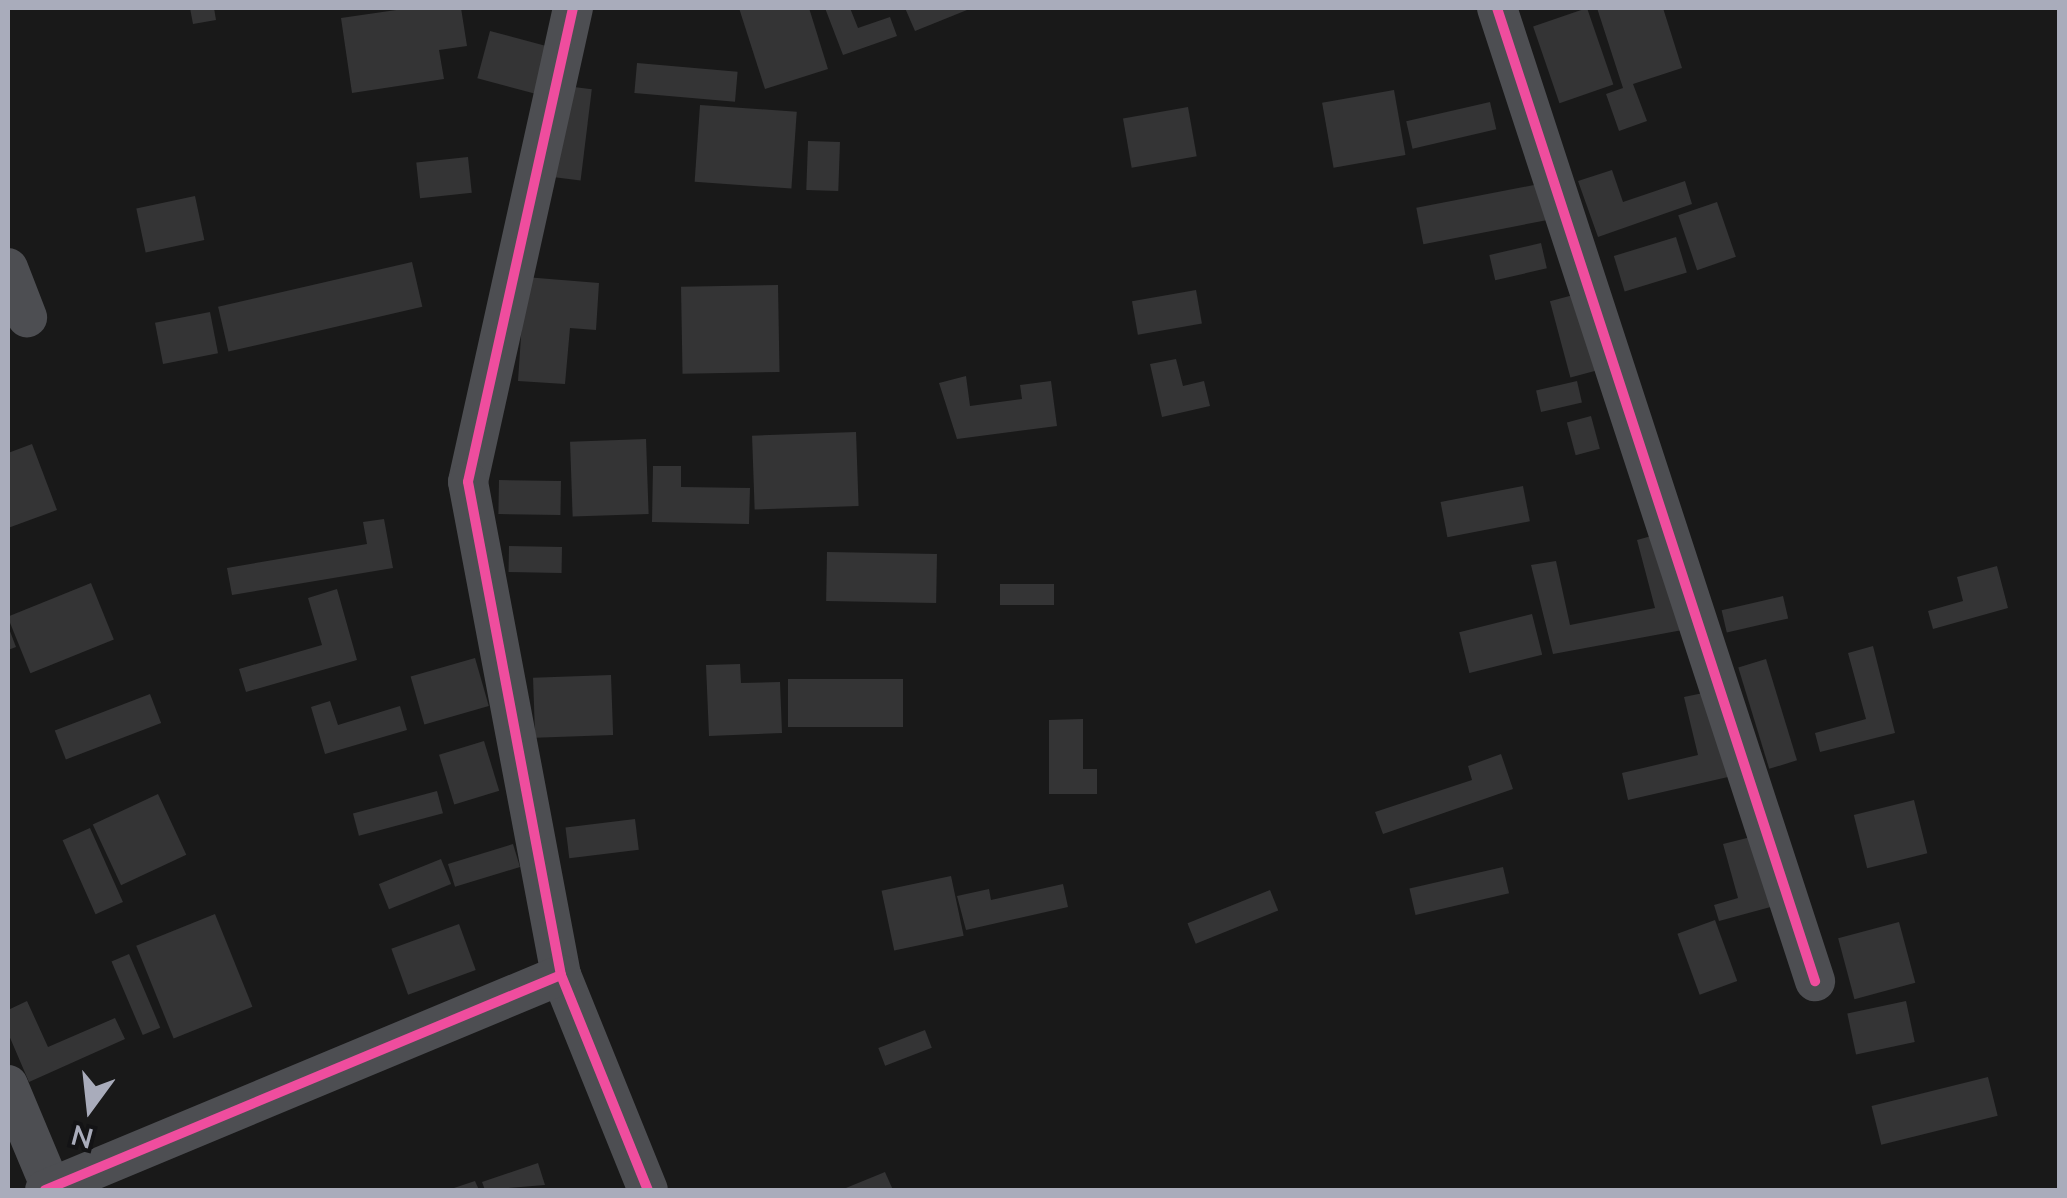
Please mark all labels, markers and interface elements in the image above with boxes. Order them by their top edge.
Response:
north arrow [40,1058,140,1158]
text: N [67,1118,97,1157]

